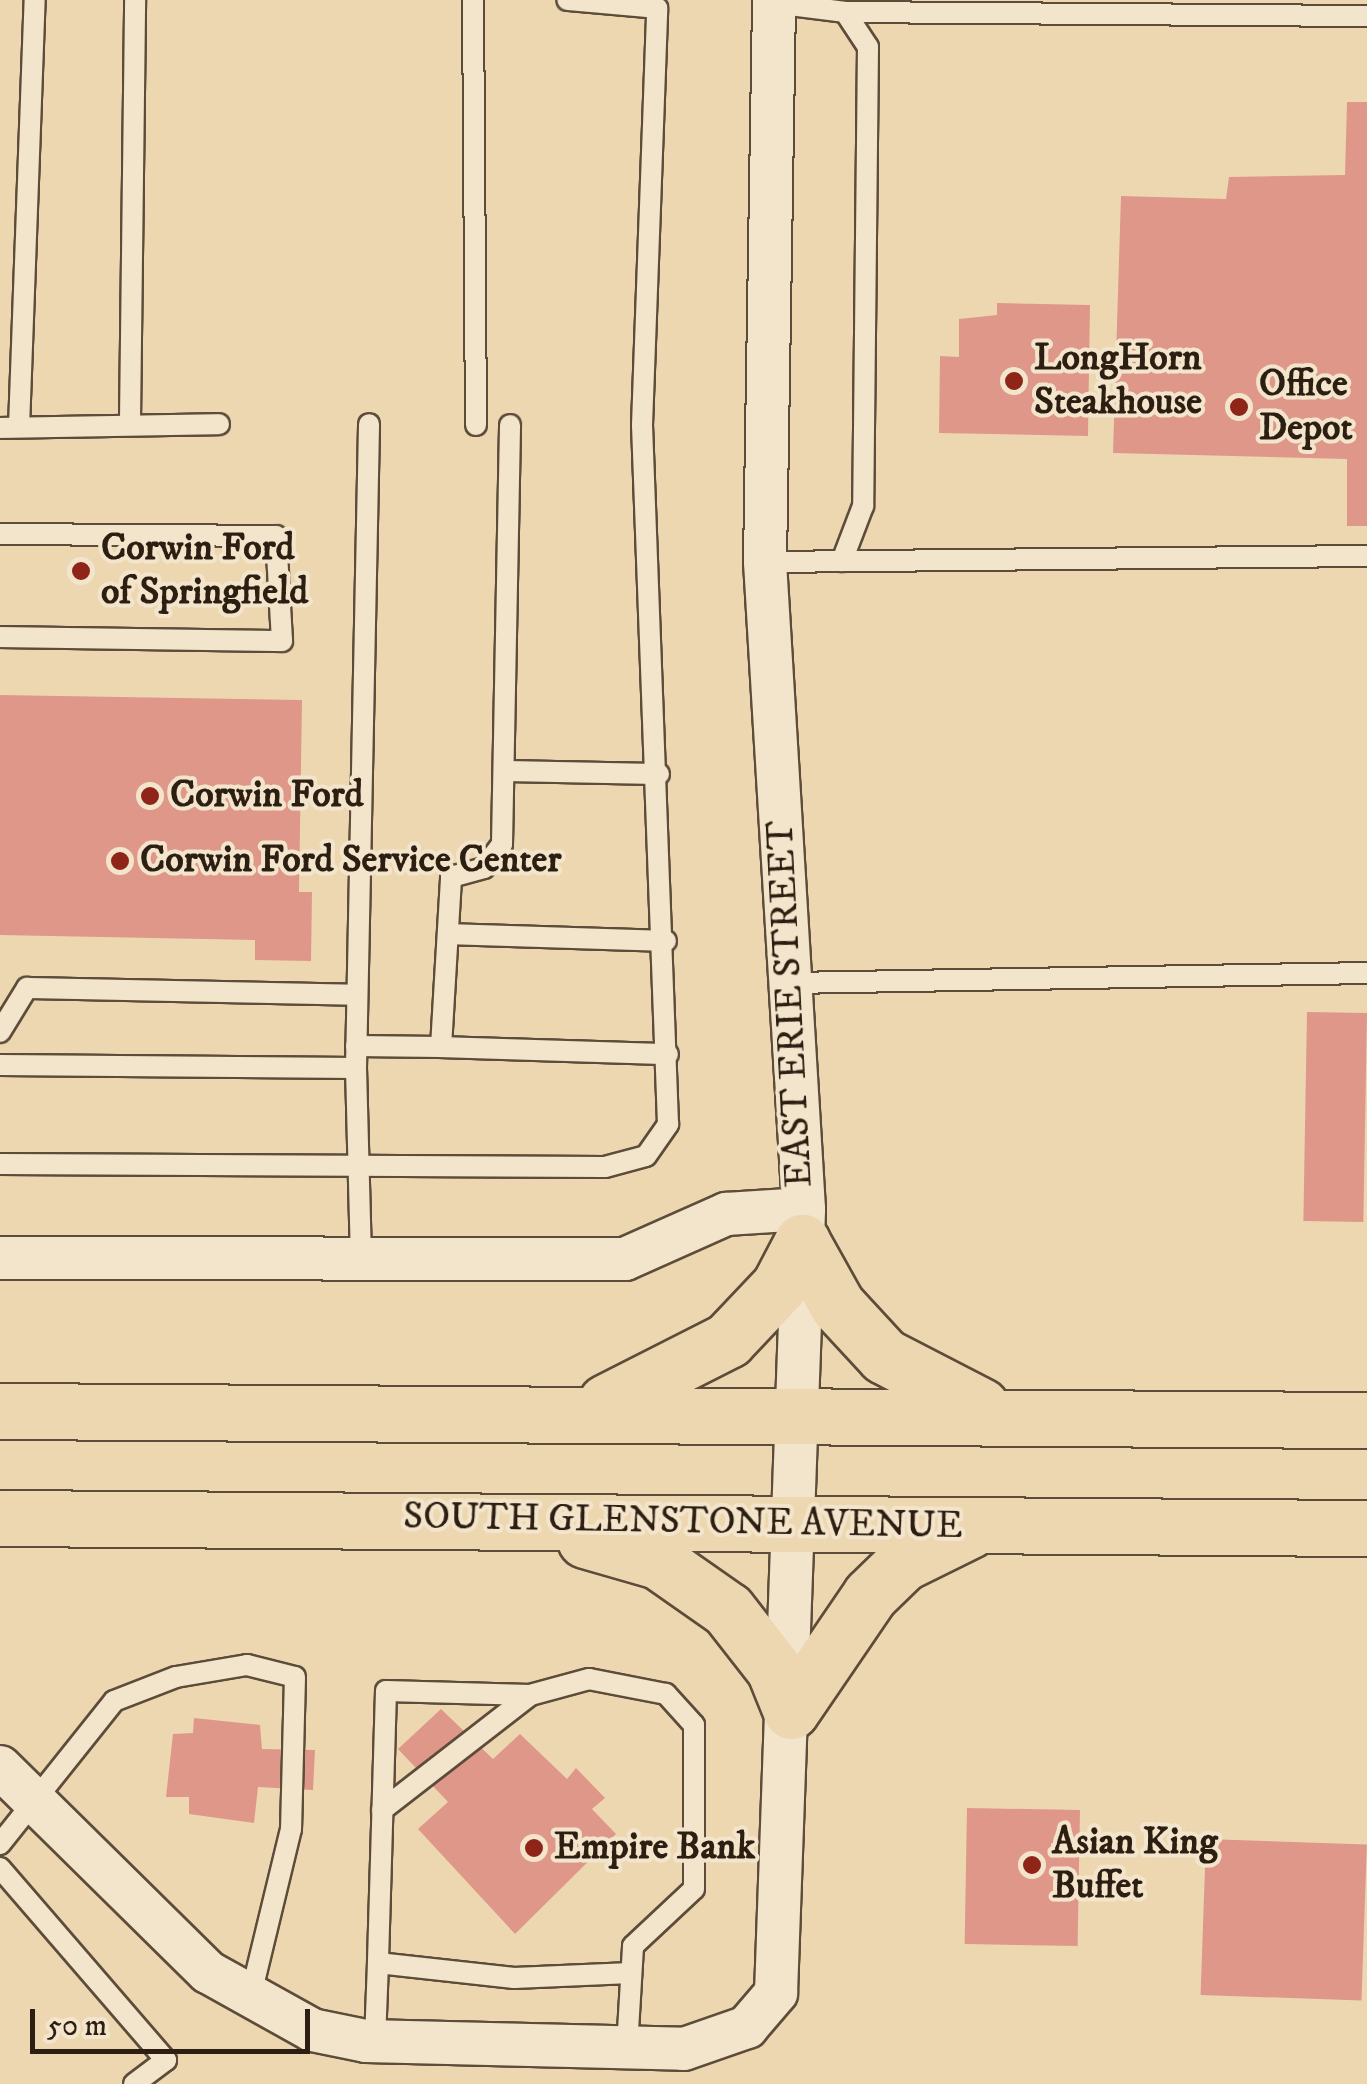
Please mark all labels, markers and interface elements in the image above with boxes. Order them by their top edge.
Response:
place label: LongHorn Steakhouse [1034,336,1202,426]
place label: Office Depot [1259,362,1353,452]
marker: LongHorn Steakhouse [1003,370,1025,392]
marker: Office Depot [1228,396,1250,418]
place label: Corwin Ford of Springfield [101,526,308,616]
marker: Corwin Ford of Springfield [70,560,92,582]
place label: Corwin Ford [170,773,364,819]
marker: Corwin Ford [139,785,161,807]
street label: EAST ERIE STREET [759,819,823,1189]
place label: Corwin Ford Service Center [140,838,561,884]
marker: Corwin Ford Service Center [109,850,131,872]
street label: SOUTH GLENSTONE AVENUE [403,1494,963,1550]
place label: Asian King Buffet [1052,1820,1218,1910]
place label: Empire Bank [554,1825,755,1871]
marker: Empire Bank [523,1837,545,1859]
marker: Asian King Buffet [1021,1854,1043,1876]
scale bar [35,1989,315,2051]
text: 50 m [47,2008,107,2045]

